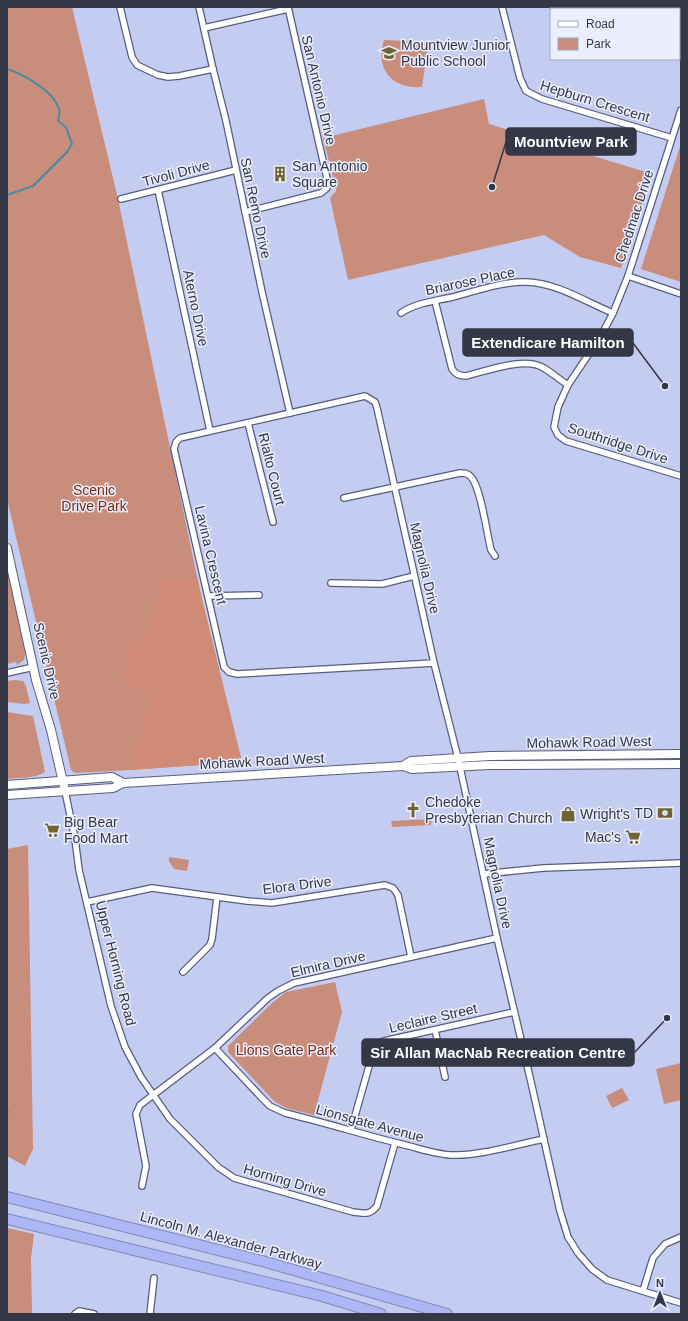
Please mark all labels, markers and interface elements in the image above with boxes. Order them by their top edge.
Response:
legend [550,8,680,60]
text: Road [586,17,615,31]
street label: San Antonio Drive [299,34,339,147]
place label: Mountview Junior Public School [401,37,510,69]
text: Park [586,37,612,51]
school or university icon: Mountview Junior Public School [380,44,398,62]
street label: Hepburn Crescent [538,77,652,125]
callout: Mountview Park [506,128,636,155]
text: Mountview Park [514,133,629,150]
street label: Tivoli Drive [141,156,211,190]
street label: San Remo Drive [237,156,275,260]
place label: San Antonio Square [292,158,368,190]
building icon: San Antonio Square [271,165,289,183]
street label: Chedmac Drive [611,167,657,264]
street label: Briarose Place [424,264,516,298]
street label: Aterno Drive [180,268,212,348]
callout: Extendicare Hamilton [463,329,633,356]
text: Extendicare Hamilton [471,334,625,351]
street label: Southridge Drive [566,419,670,467]
street label: Rialto Court [255,431,289,507]
park label: Scenic Drive Park [61,482,128,514]
street label: Lavina Crescent [192,504,230,606]
street label: Magnolia Drive [407,521,443,615]
street label: Scenic Drive [30,621,64,701]
street label: Mohawk Road West [526,733,652,751]
street label: Mohawk Road West [199,750,325,772]
place label: Chedoke Presbyterian Church [425,794,553,826]
church icon: Chedoke Presbyterian Church [404,801,422,819]
bank icon: TD [656,804,674,822]
shop icon: Wright's [559,805,577,823]
place label: TD [634,805,653,821]
place label: Wright's [580,806,630,822]
place label: Big Bear Food Mart [64,814,128,846]
supermarket icon: Big Bear Food Mart [43,821,61,839]
supermarket icon: Mac's [624,828,642,846]
place label: Mac's [585,829,621,845]
street label: Magnolia Drive [480,836,516,931]
street label: Elora Drive [262,873,333,897]
street label: Upper Horning Road [93,899,139,1027]
street label: Elmira Drive [289,948,367,980]
street label: Leclaire Street [387,1000,479,1036]
callout: Sir Allan MacNab Recreation Centre [362,1039,634,1066]
park label: Lions Gate Park [236,1042,337,1058]
text: Sir Allan MacNab Recreation Centre [370,1044,626,1061]
street label: Lionsgate Avenue [314,1101,426,1145]
street label: Horning Drive [242,1161,329,1200]
street label: Lincoln M. Alexander Parkway [138,1208,324,1272]
north arrow [640,1273,680,1313]
text: N [656,1277,664,1289]

